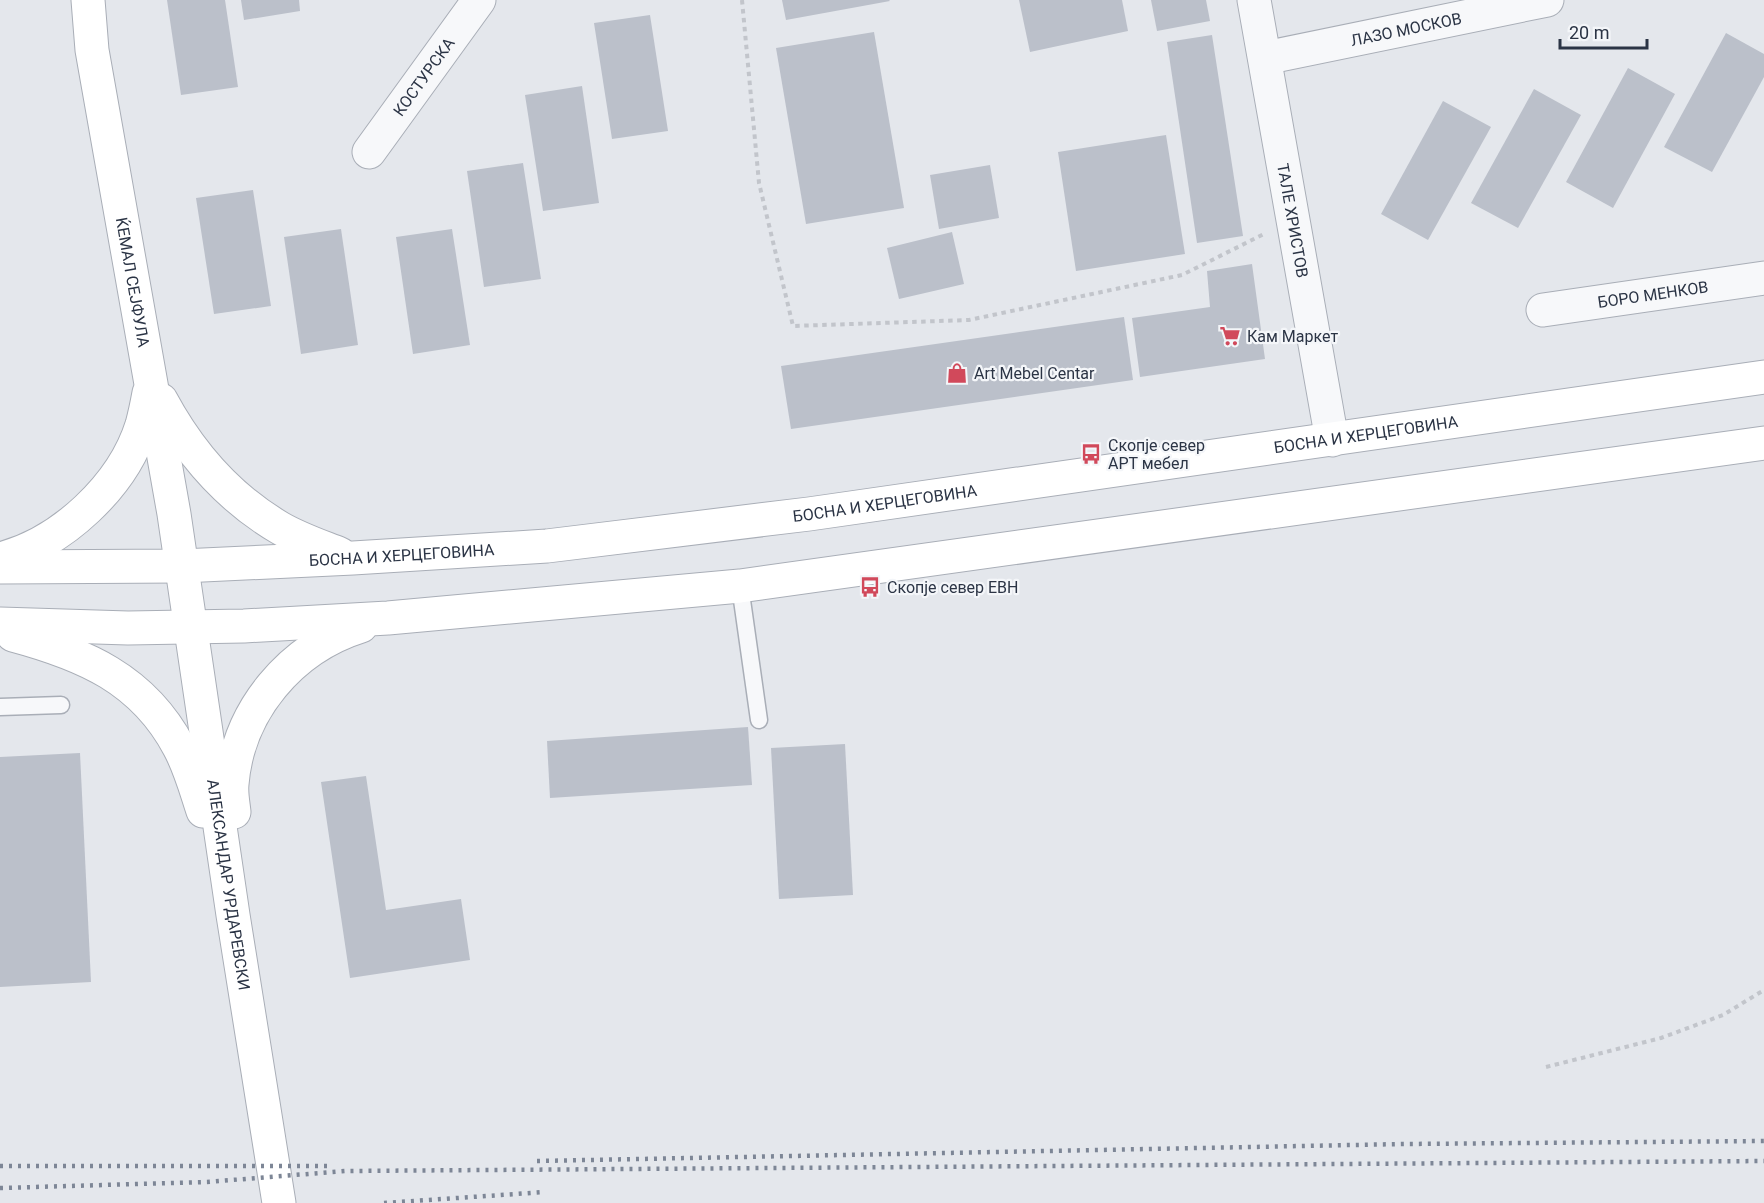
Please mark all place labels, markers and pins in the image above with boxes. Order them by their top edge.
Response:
supermarket icon: Кам Маркет [1218,324,1242,348]
place label: Кам Маркет [1247,327,1338,346]
shop icon: Art Mebel Centar [945,361,969,385]
place label: Art Mebel Centar [974,364,1095,383]
place label: Скопје север АРТ мебел [1108,436,1205,473]
bus stop icon: Скопје север АРТ мебел [1079,442,1103,466]
bus stop icon: Скопје север ЕВН [858,575,882,599]
place label: Скопје север ЕВН [887,578,1018,597]

